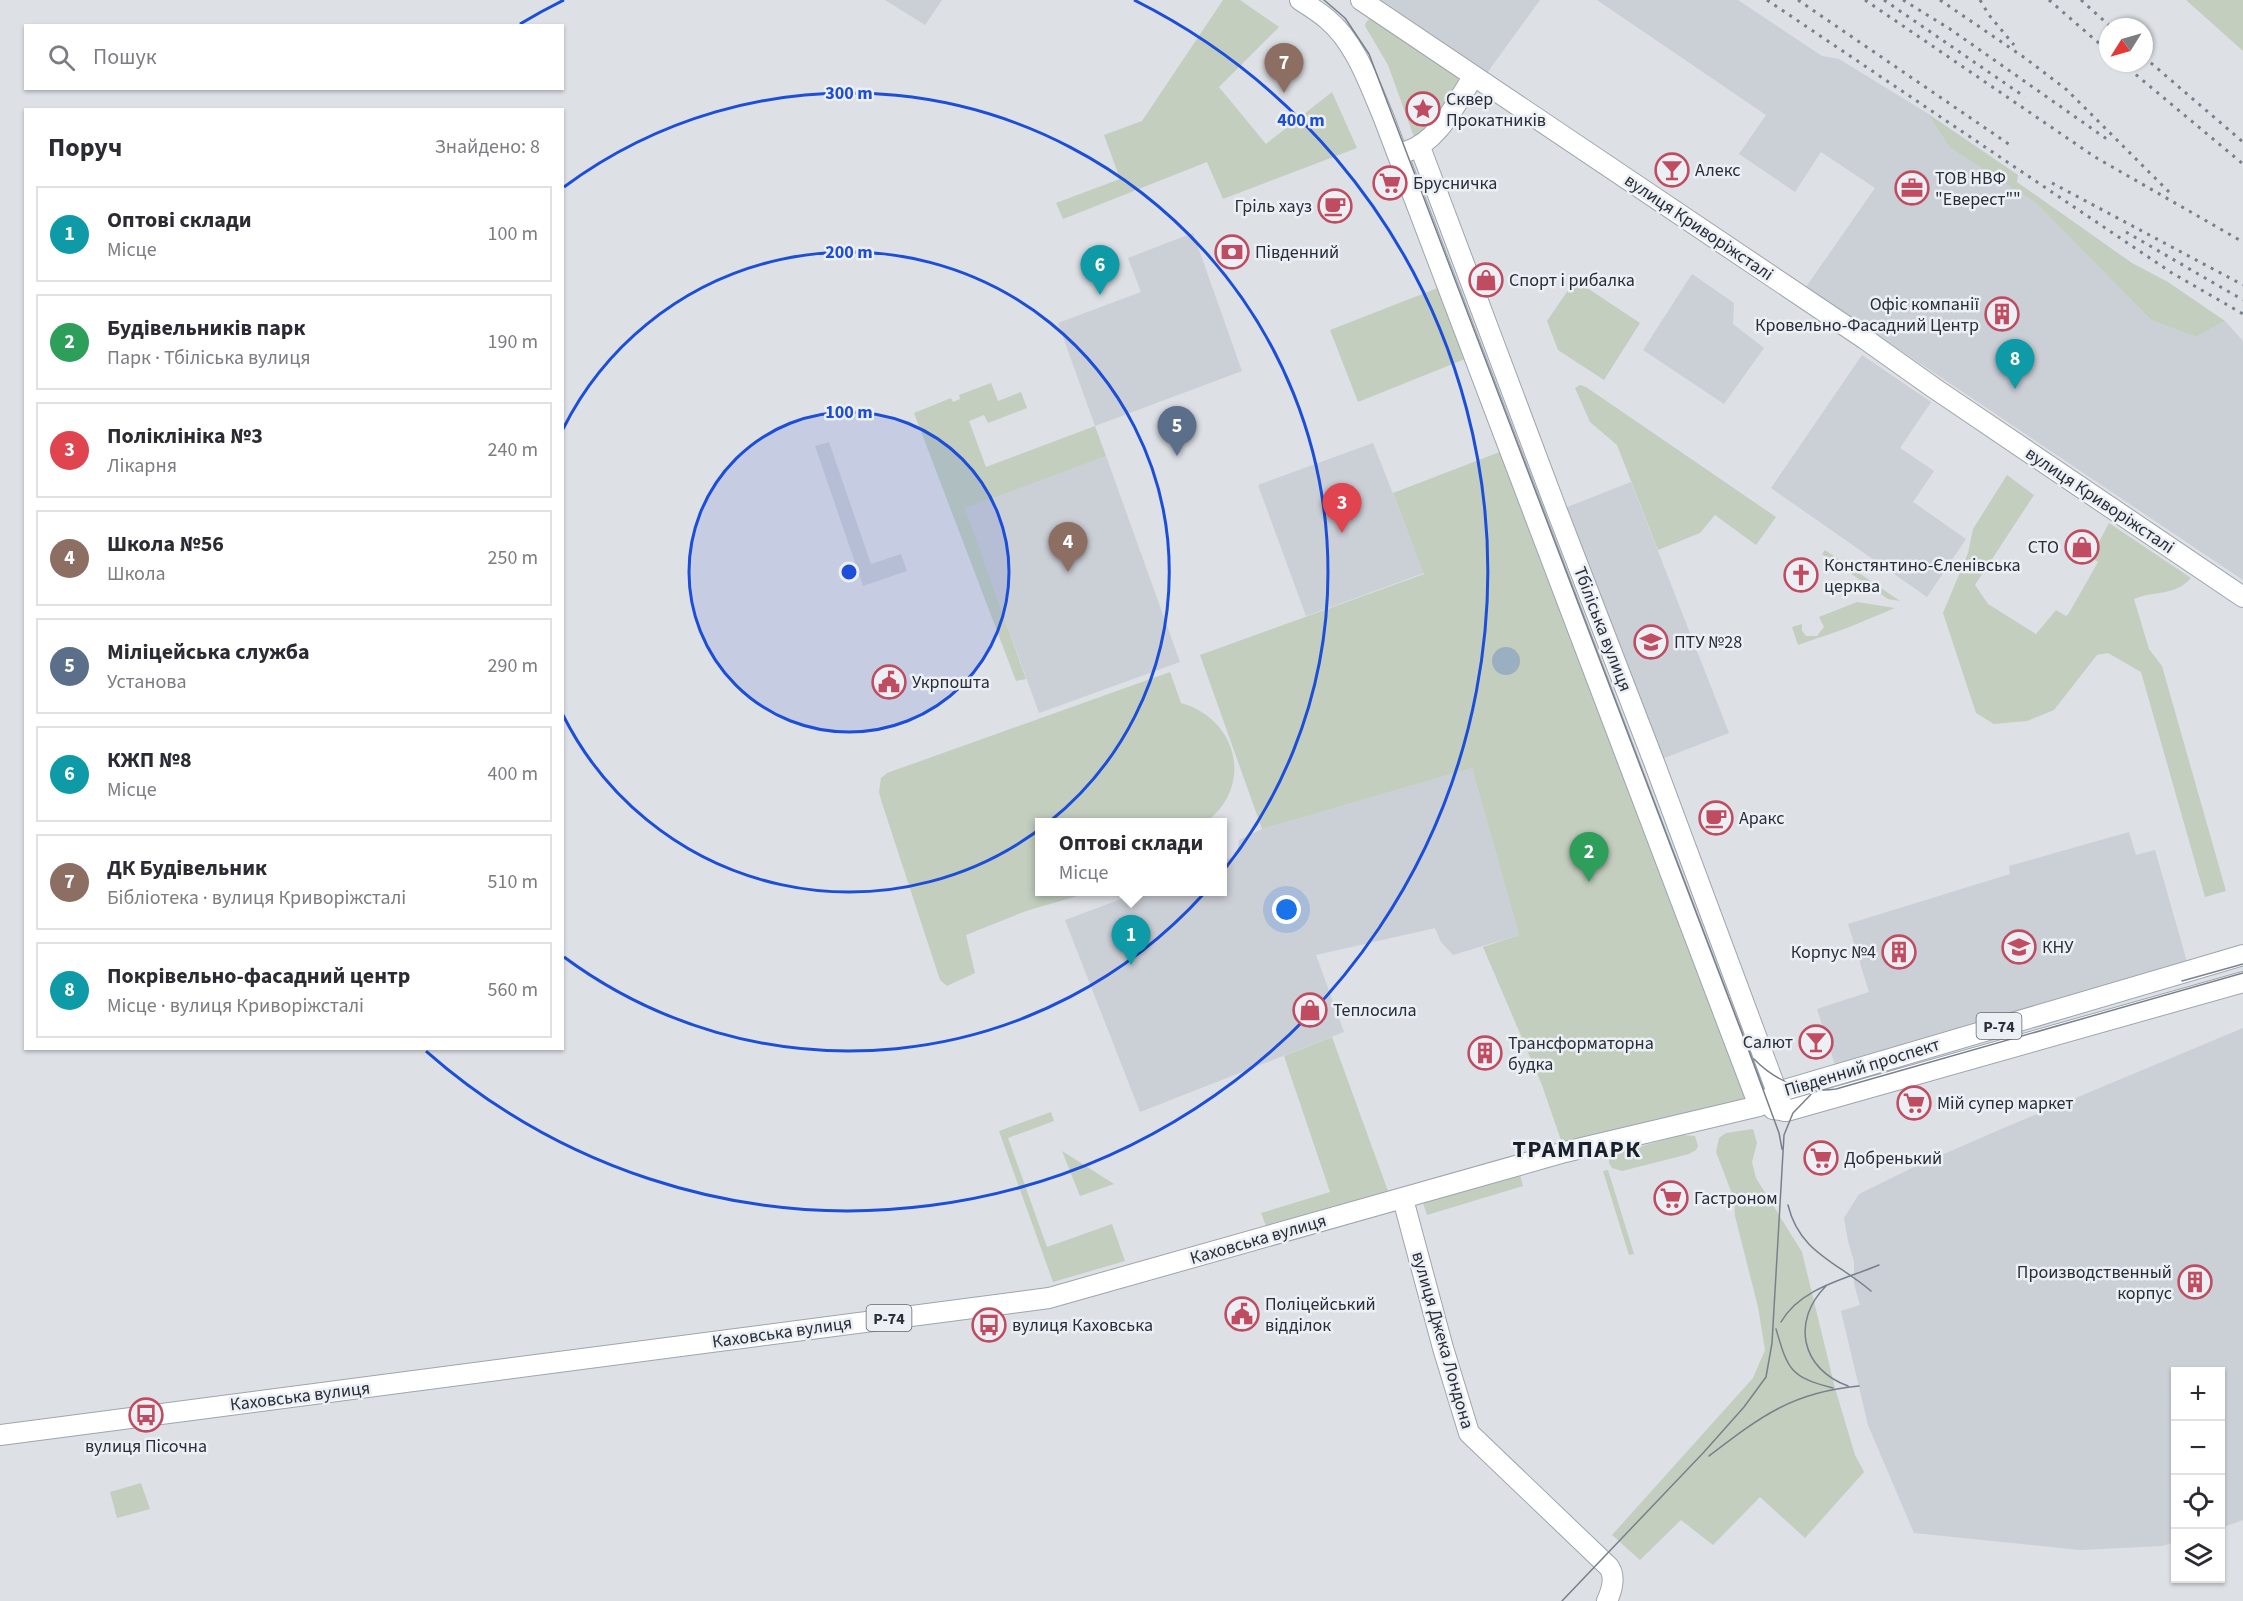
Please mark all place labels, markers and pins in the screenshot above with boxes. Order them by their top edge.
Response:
pin: 7 [1264,44,1304,93]
place label: Сквер Прокатників [1446,87,1546,133]
place icon: Сквер Прокатників [1405,91,1441,127]
bar icon: Алекс [1654,152,1690,188]
place label: Алекс [1695,158,1740,183]
supermarket icon: Брусничка [1372,165,1408,201]
place label: ТОВ НВФ "Еверест"" [1935,166,2021,212]
office icon: ТОВ НВФ "Еверест"" [1894,170,1930,206]
place label: Брусничка [1413,171,1497,196]
cafe icon: Гріль хауз [1317,188,1353,224]
place label: Гріль хауз [1234,194,1312,219]
bank icon: Південний [1214,234,1250,270]
place label: Південний [1255,240,1339,265]
pin: 6 [1080,246,1120,295]
shop icon: Спорт і рибалка [1468,262,1504,298]
place label: Спорт і рибалка [1509,268,1635,293]
place label: Офіс компанії Кровельно-Фасадний Центр [1755,292,1979,338]
building icon: Офіс компанії Кровельно-Фасадний Центр [1984,296,2020,332]
pin: 8 [1996,340,2034,389]
pin: 5 [1158,406,1196,456]
pin: 3 [1322,484,1362,533]
pin: 4 [1048,522,1088,572]
shop icon: СТО [2064,529,2100,565]
place label: СТО [2028,535,2059,560]
place label: Констянтино-Єленівська церква [1824,553,2021,599]
church icon: Констянтино-Єленівська церква [1783,557,1819,593]
centre of rings [839,562,859,582]
school or university icon: ПТУ №28 [1633,624,1669,660]
place label: ПТУ №28 [1674,630,1742,655]
public building icon: Укрпошта [871,664,907,700]
place label: Укрпошта [912,670,990,695]
cafe icon: Аракс [1698,800,1734,836]
place label: Аракс [1739,806,1784,831]
pin: 2 [1570,832,1608,882]
pin: 1 [1112,916,1150,965]
school or university icon: КНУ [2001,929,2037,965]
building icon: Корпус №4 [1881,934,1917,970]
place label: КНУ [2042,935,2074,960]
place label: Корпус №4 [1791,940,1876,965]
shop icon: Теплосила [1292,992,1328,1028]
place label: Теплосила [1333,998,1417,1023]
bar icon: Салют [1798,1024,1834,1060]
place label: Салют [1743,1030,1793,1055]
place label: Трансформаторна будка [1508,1031,1654,1077]
building icon: Трансформаторна будка [1467,1035,1503,1071]
supermarket icon: Мій супер маркет [1896,1085,1932,1121]
place label: Мій супер маркет [1937,1091,2074,1116]
supermarket icon: Добренький [1803,1140,1839,1176]
place label: Добренький [1844,1146,1942,1171]
supermarket icon: Гастроном [1653,1180,1689,1216]
place label: Гастроном [1694,1186,1778,1211]
place label: Производственный корпус [2017,1260,2172,1306]
building icon: Производственный корпус [2177,1264,2213,1300]
place label: Поліцейський відділок [1265,1292,1376,1338]
public building icon: Поліцейський відділок [1224,1296,1260,1332]
bus stop icon: вулиця Каховська [971,1307,1007,1343]
place label: вулиця Каховська [1012,1313,1153,1338]
bus stop icon: вулиця Пісочна [128,1397,164,1433]
place label: вулиця Пісочна [85,1434,207,1459]

